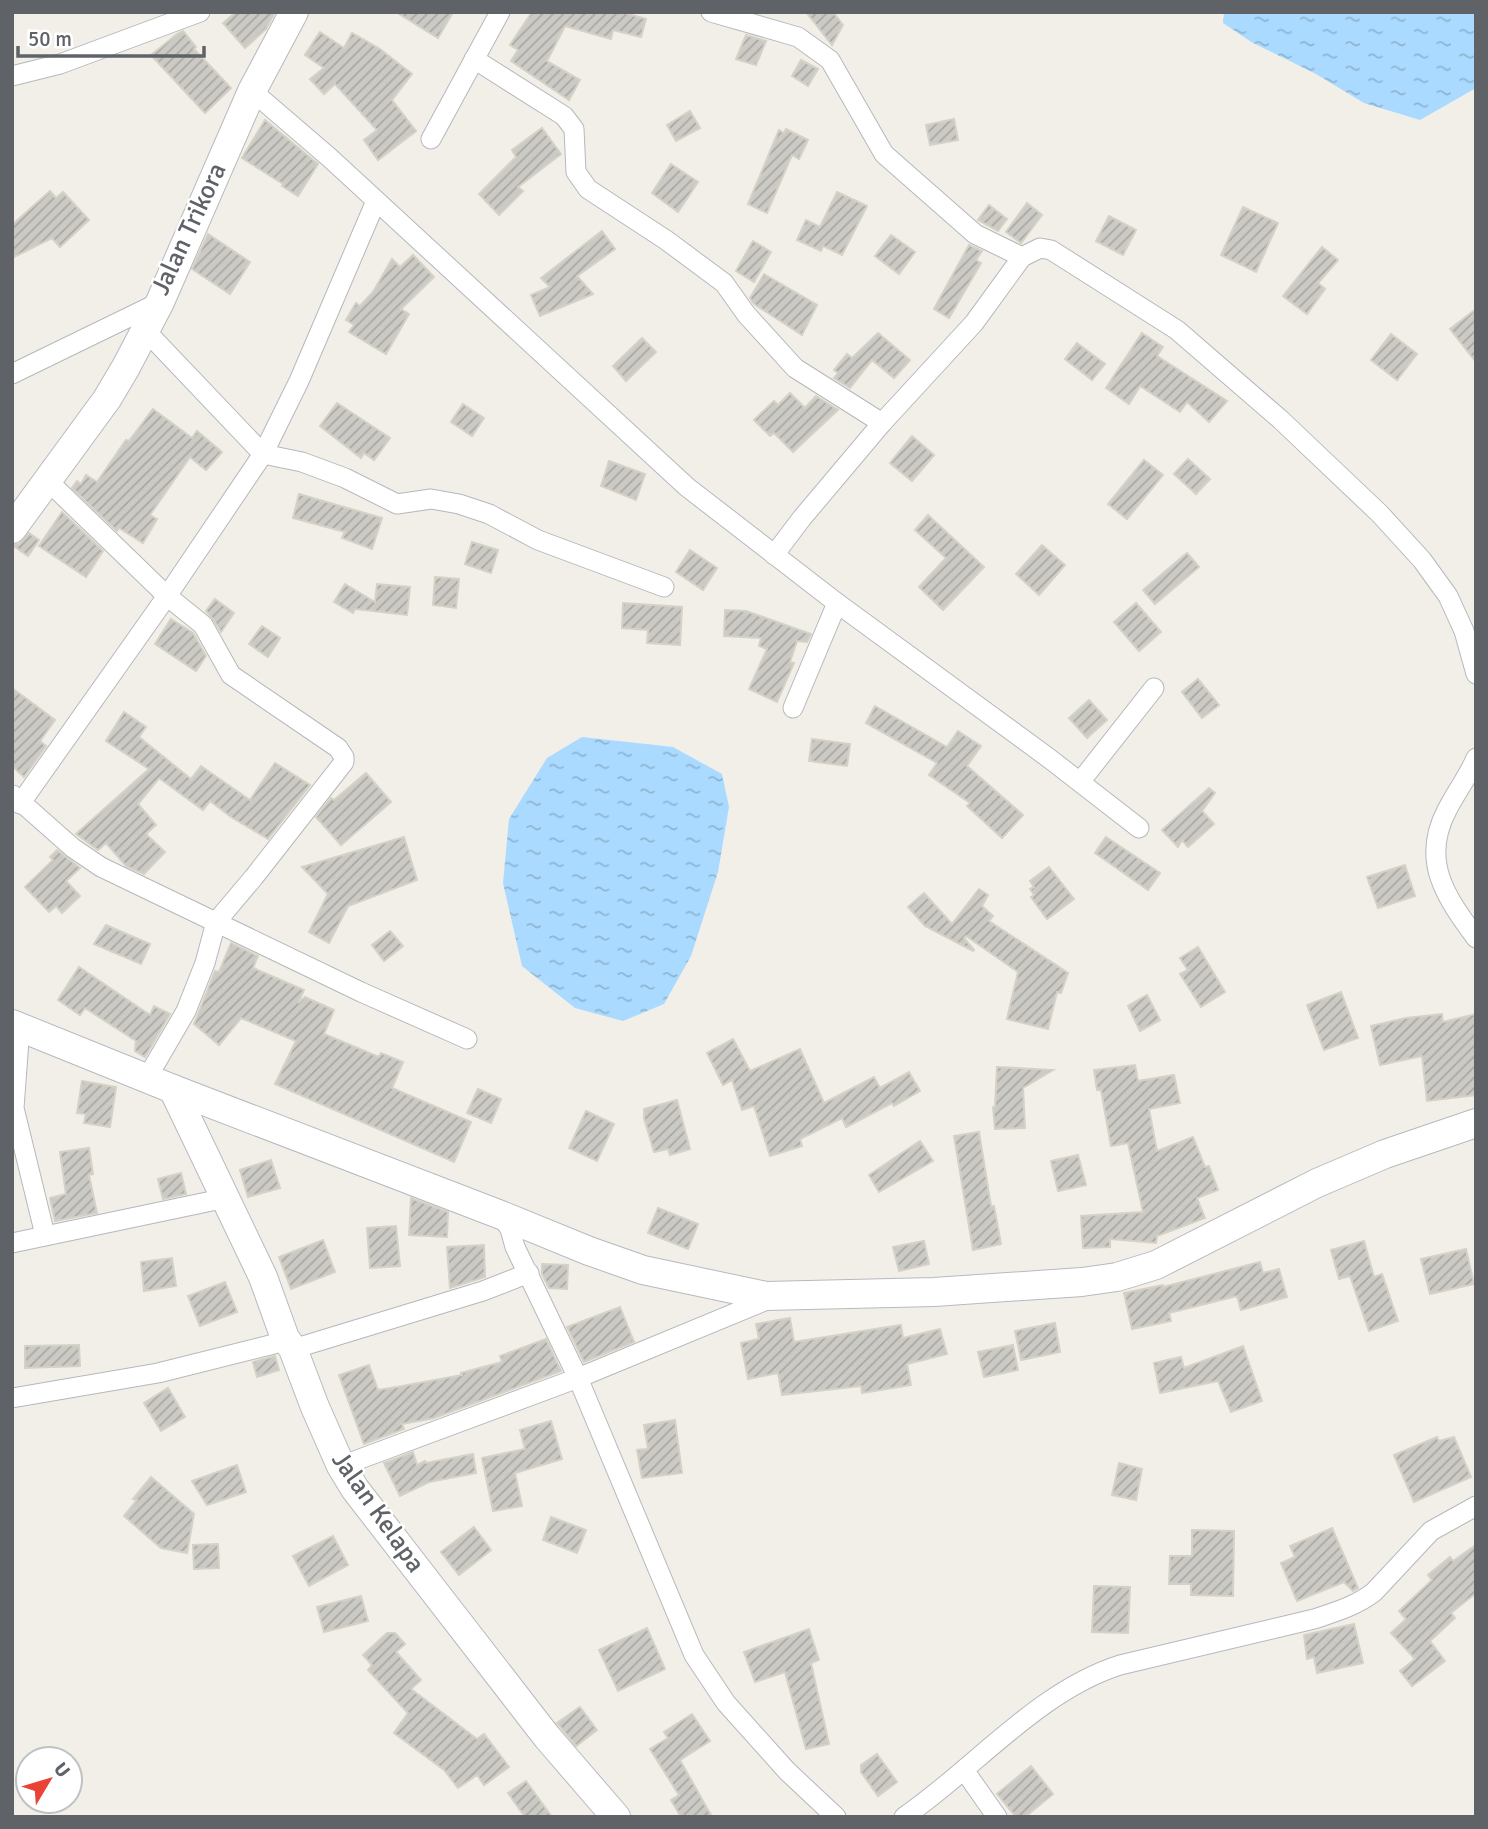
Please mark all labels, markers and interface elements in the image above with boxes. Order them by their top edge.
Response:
scale bar [18,14,203,58]
text: 50 m [28,26,72,52]
street label: Jalan Trikora [144,158,234,300]
street label: Jalan Kelapa [325,1445,431,1579]
north arrow [14,1745,84,1815]
text: U [48,1758,75,1783]

